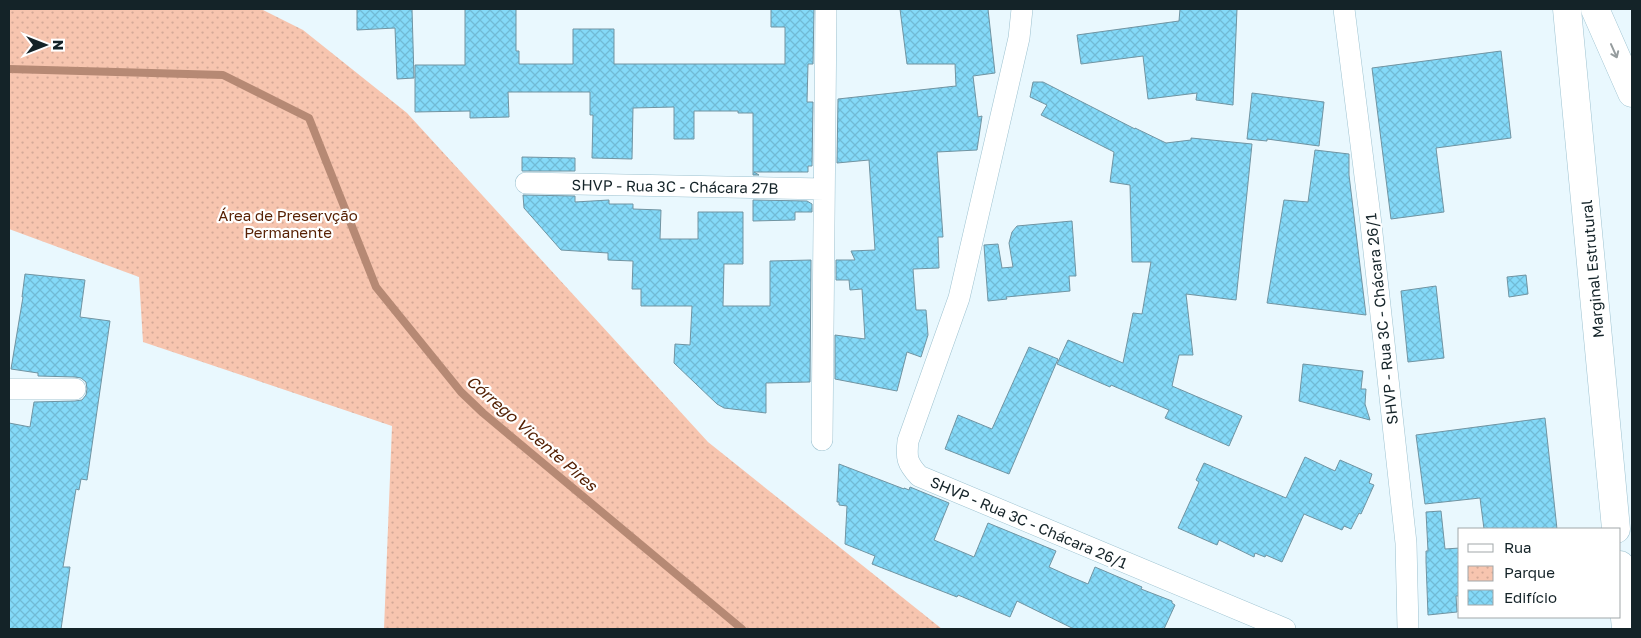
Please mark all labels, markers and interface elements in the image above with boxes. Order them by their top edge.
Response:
north arrow [20,20,70,70]
text: N [50,40,67,50]
one-way arrow [1609,43,1619,58]
street label: SHVP - Rua 3C - Chácara 27B [572,175,778,197]
street label: Marginal Estrutural [1577,199,1607,339]
park label: Área de Preservção Permanente [218,206,358,241]
street label: SHVP - Rua 3C - Chácara 26/1 [1361,213,1401,425]
water label: Córrego Vicente Pires [463,371,603,496]
street label: SHVP - Rua 3C - Chácara 26/1 [928,472,1130,572]
legend [1458,528,1621,618]
text: Rua [1504,538,1531,556]
text: Parque [1504,563,1555,581]
text: Edifício [1504,588,1557,606]

